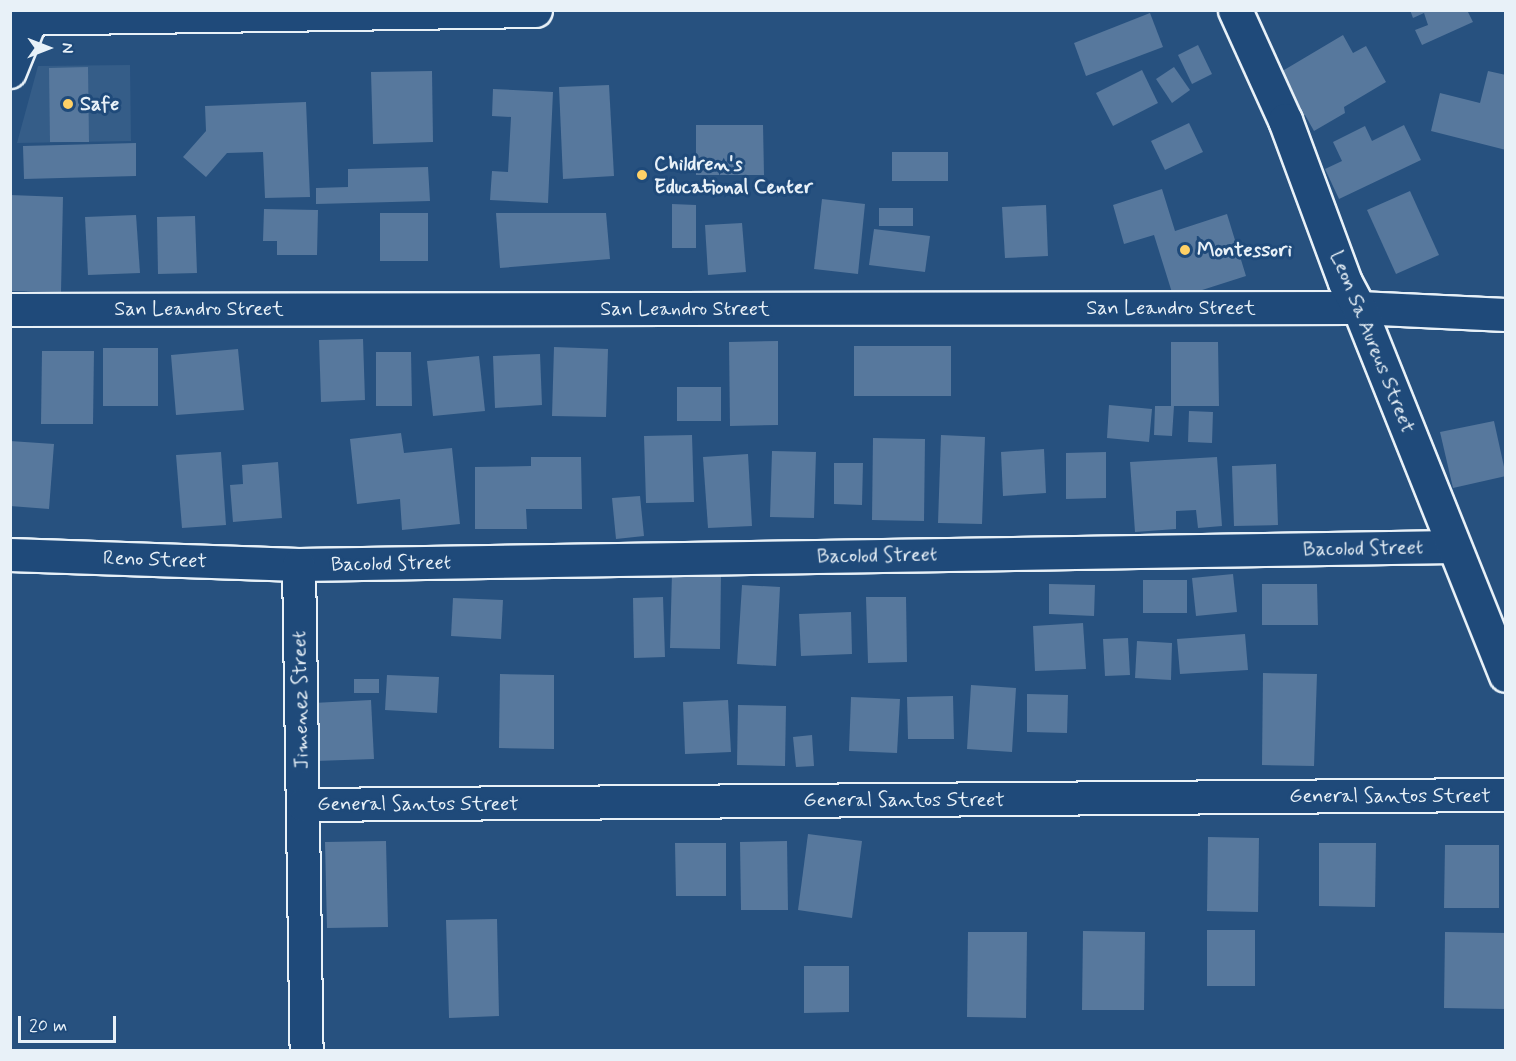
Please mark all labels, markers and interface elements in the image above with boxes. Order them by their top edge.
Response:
north arrow [18,18,78,78]
text: N [56,43,77,53]
place label: Safe [80,92,119,116]
marker: Safe [61,97,75,111]
place label: Children's Educational Center [654,152,816,199]
marker: Children's Educational Center [635,168,649,182]
place label: Montessori [1197,238,1292,262]
marker: Montessori [1178,243,1192,257]
street label: Leon Sa Aureus Street [1325,249,1419,435]
street label: San Leandro Street [1086,296,1256,320]
street label: San Leandro Street [114,297,284,321]
street label: San Leandro Street [600,297,770,321]
street label: Bacolod Street [1301,536,1425,562]
street label: Bacolod Street [815,543,939,569]
street label: Reno Street [103,546,207,574]
street label: Bacolod Street [329,551,453,577]
street label: Jimenez Street [288,629,314,771]
street label: General Santos Street [1293,784,1487,808]
street label: General Santos Street [807,788,1001,812]
street label: General Santos Street [321,792,515,816]
scale bar [21,1004,118,1042]
text: 20 m [29,1014,67,1038]

